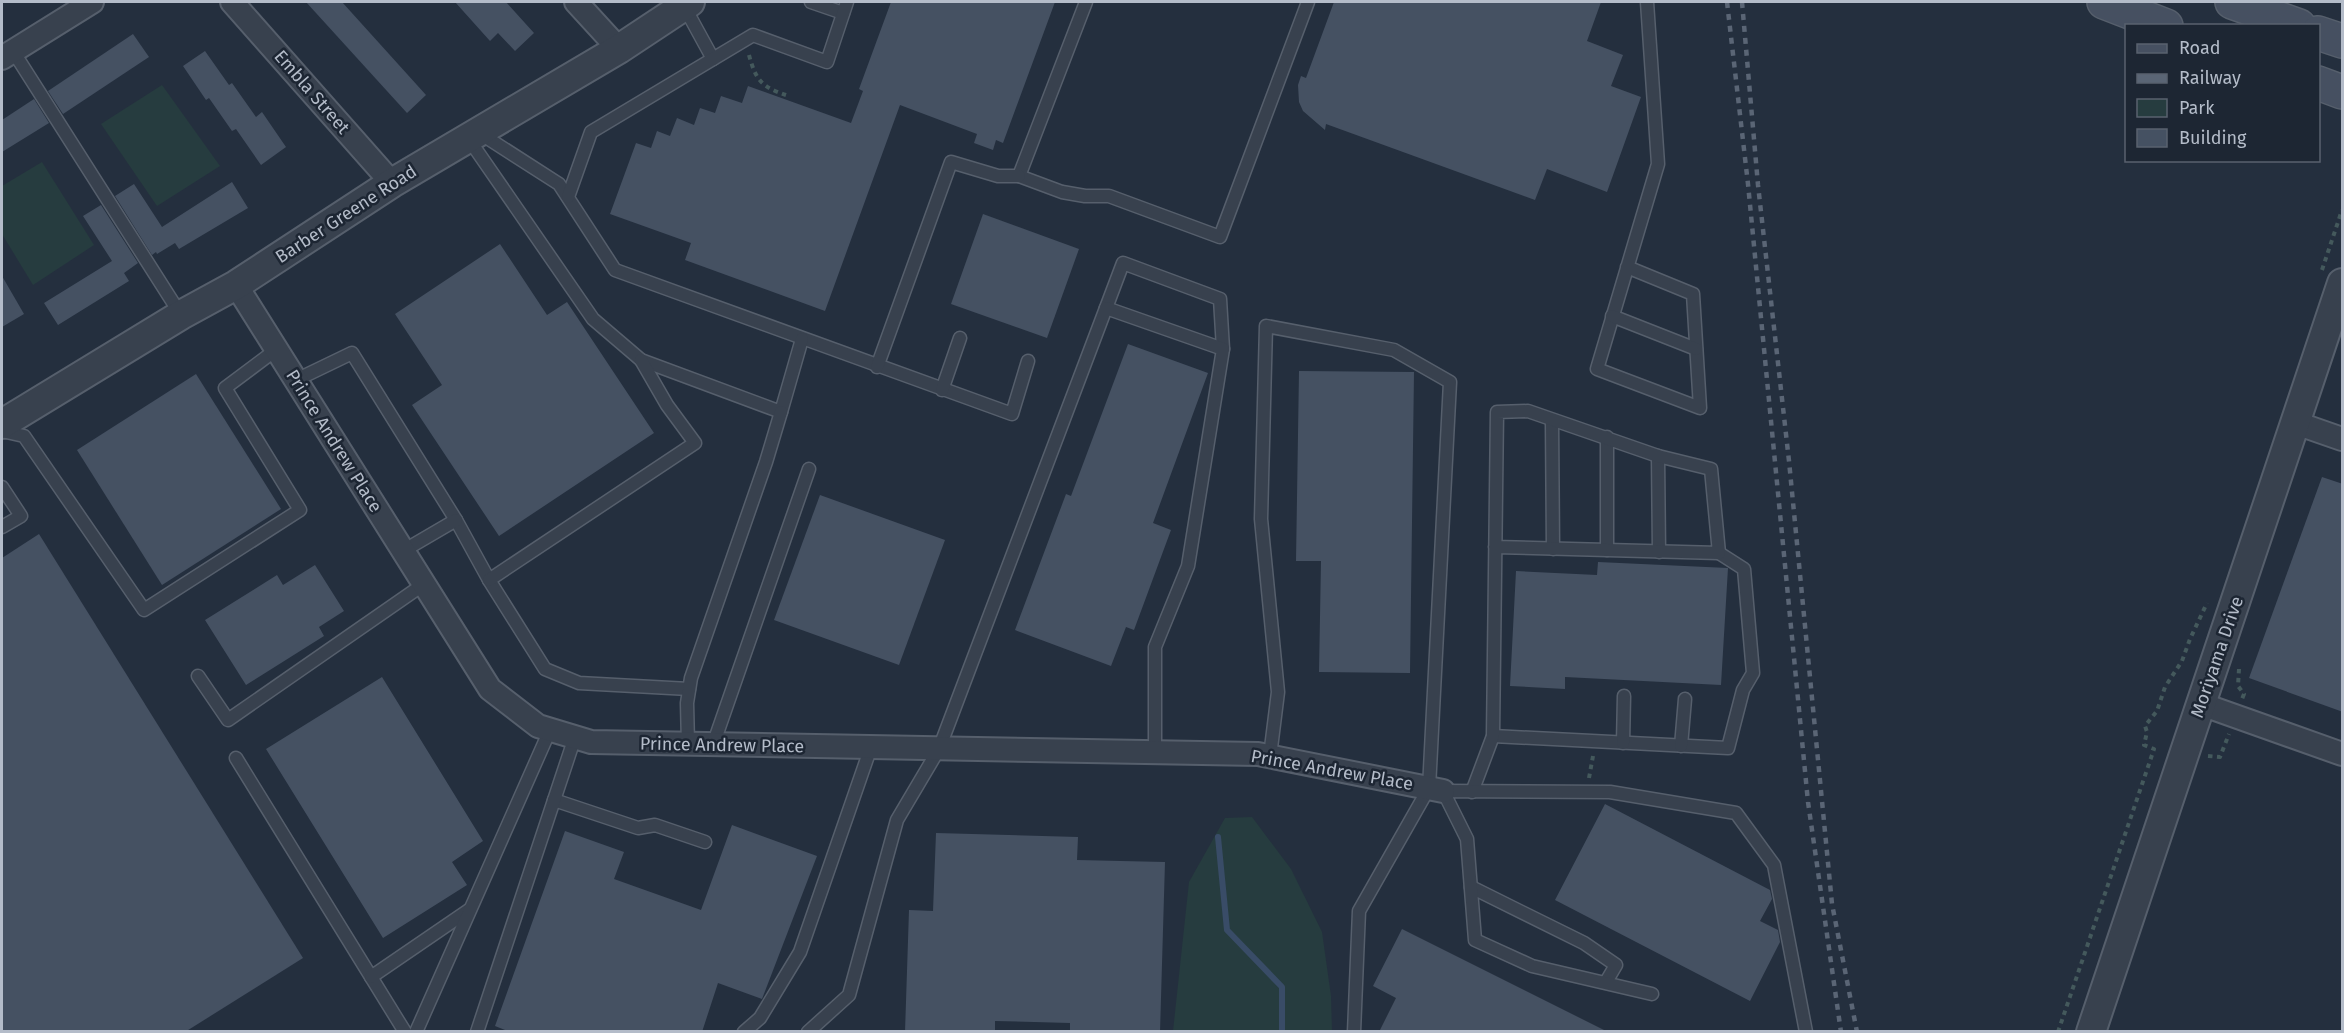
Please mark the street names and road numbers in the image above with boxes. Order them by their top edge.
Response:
street label: Embla Street [270,45,355,139]
street label: Barber Greene Road [271,160,421,268]
street label: Prince Andrew Place [281,365,387,517]
street label: Moriyama Drive [2186,593,2248,721]
street label: Prince Andrew Place [640,733,804,757]
street label: Prince Andrew Place [1249,745,1415,795]

